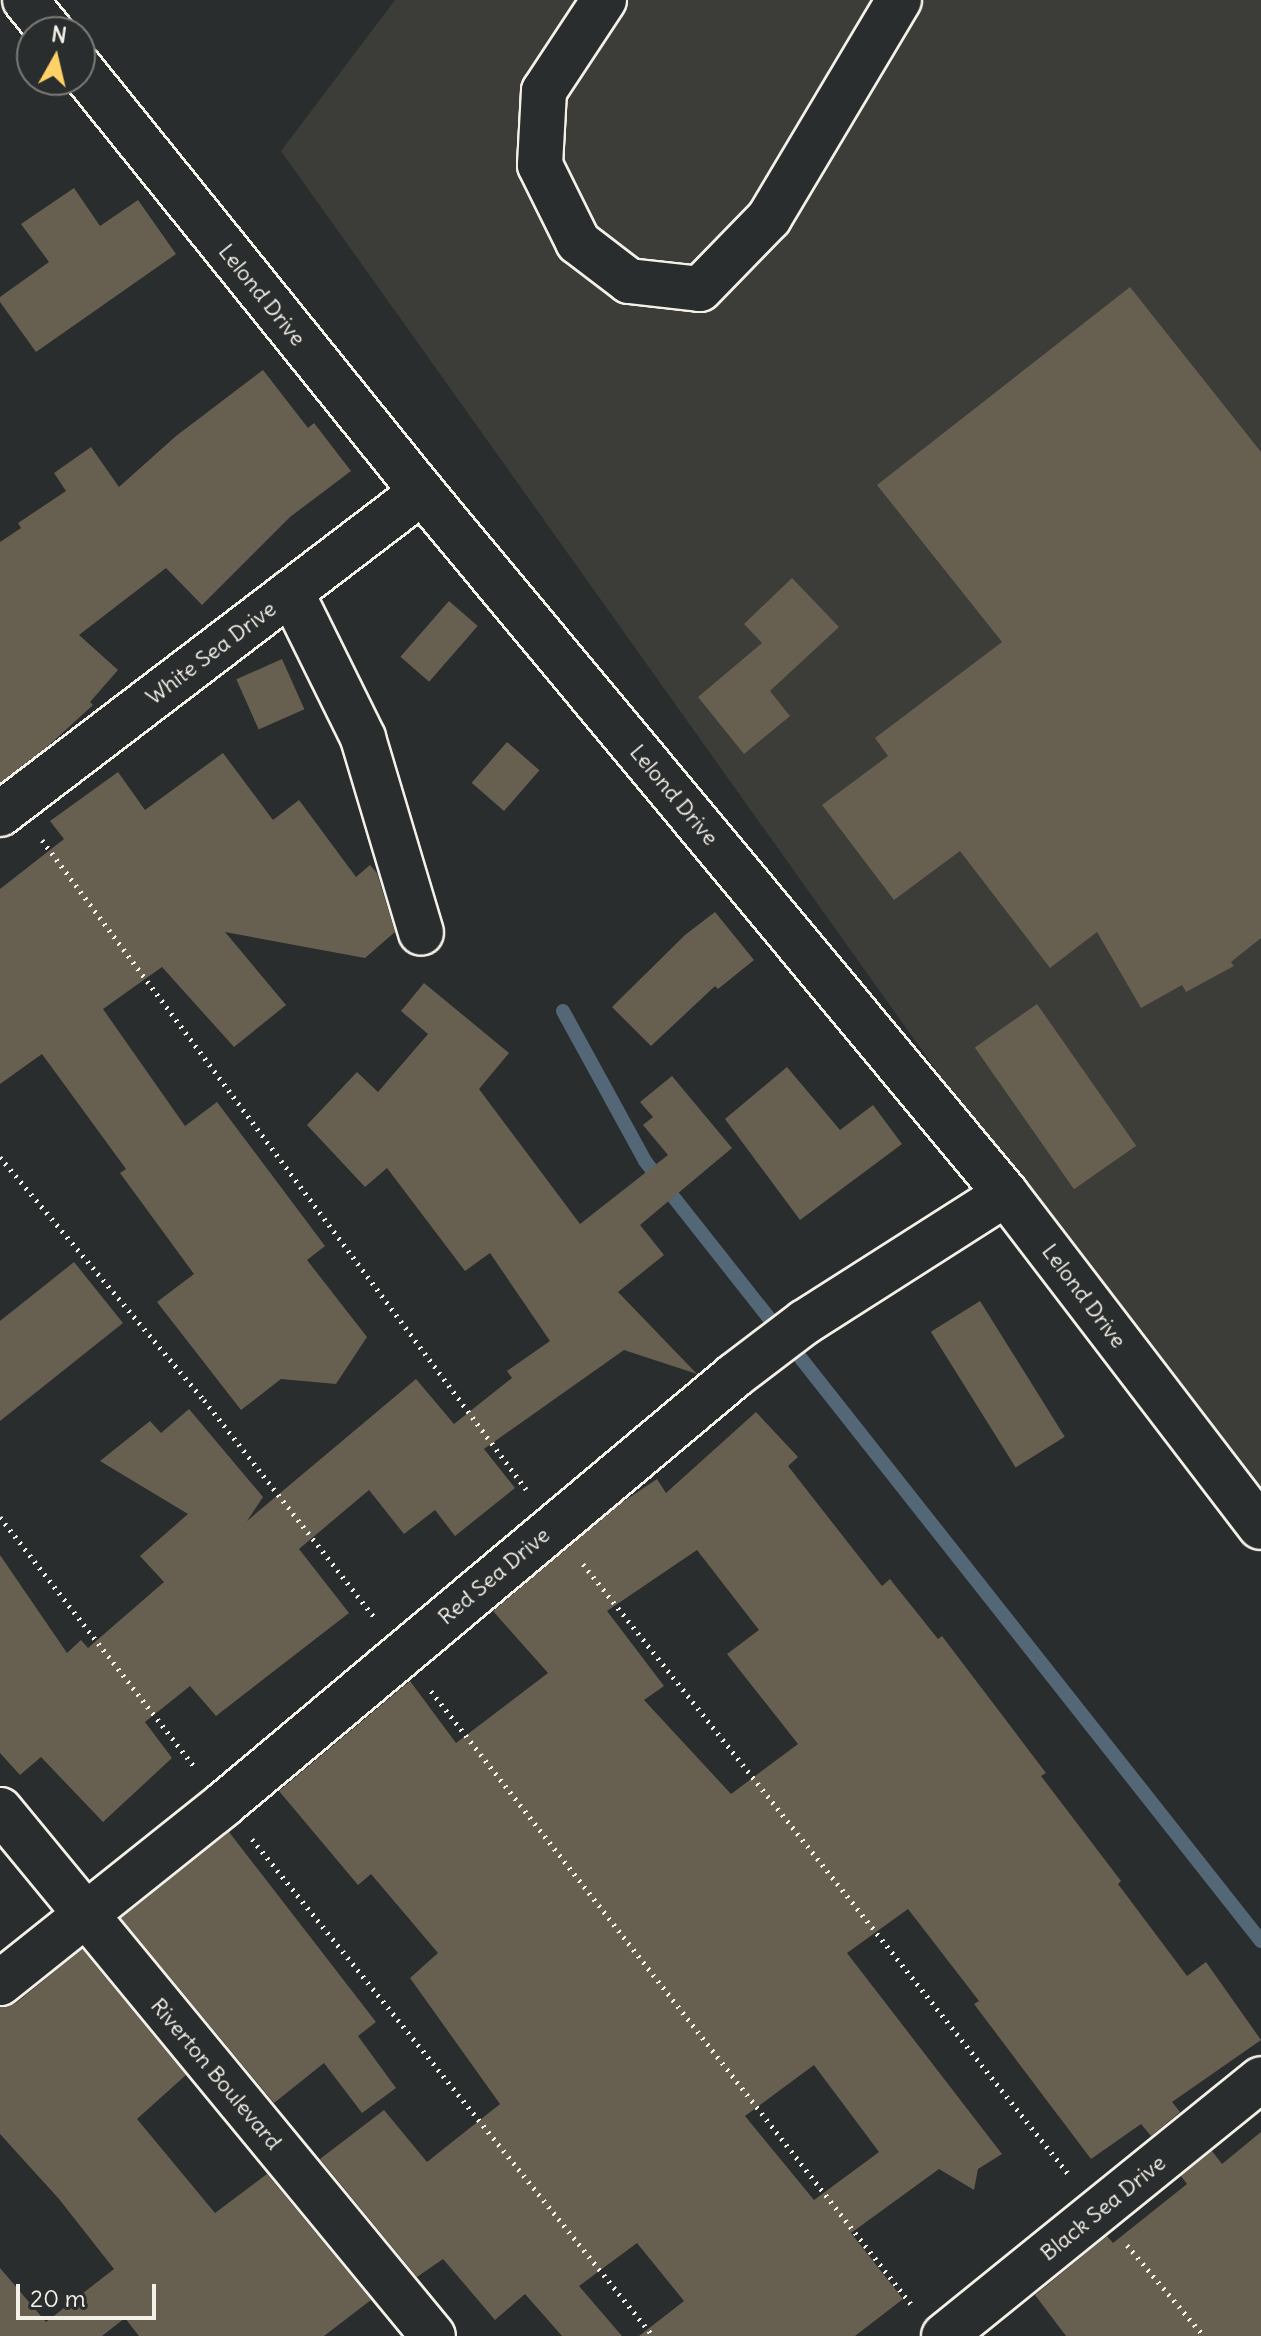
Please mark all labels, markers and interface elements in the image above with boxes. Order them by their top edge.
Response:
north arrow [16,16,96,96]
text: N [50,19,69,49]
street label: Lelond Drive [213,239,311,351]
street label: White Sea Drive [141,596,281,710]
street label: Lelond Drive [624,739,724,851]
street label: Lelond Drive [1036,1239,1132,1353]
street label: Red Sea Drive [433,1522,555,1630]
street label: Riverton Boulevard [145,1993,287,2155]
street label: Black Sea Drive [1035,2149,1171,2267]
scale bar [20,2268,160,2318]
text: 20 m [30,2283,86,2313]

